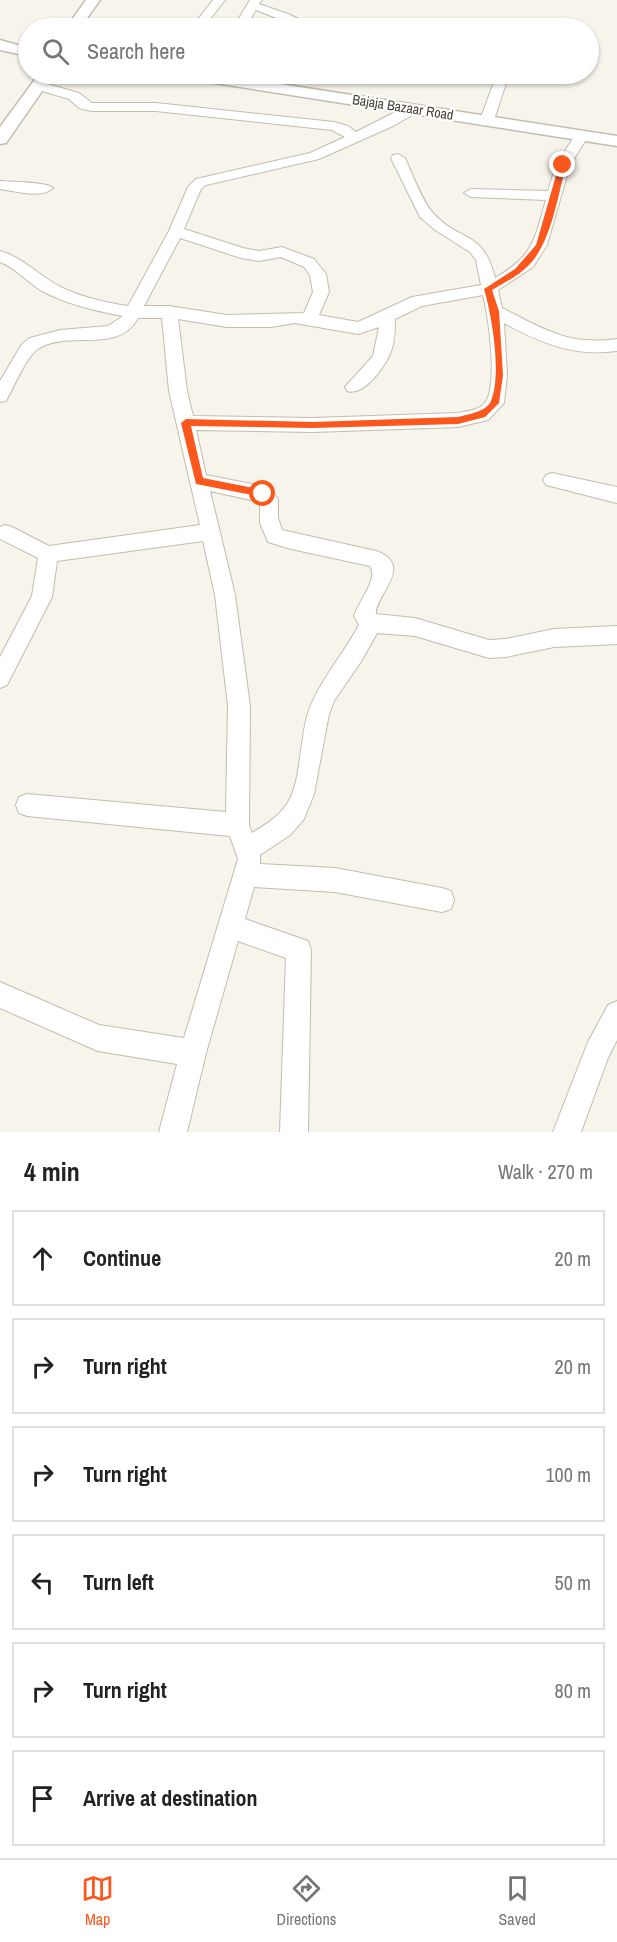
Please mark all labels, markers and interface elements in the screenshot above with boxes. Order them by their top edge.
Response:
search box [18,18,599,84]
icon: search [39,35,72,68]
text: Search here [87,36,185,66]
street label: Bajaja Bazaar Road [351,90,455,124]
route end [549,151,575,177]
route start [249,480,275,506]
text: 4 min [24,1154,80,1189]
text: Walk · 270 m [498,1158,593,1185]
icon: ahead [26,1242,59,1275]
text: Continue [83,1243,161,1273]
text: 20 m [555,1245,591,1272]
icon: right [26,1350,59,1383]
text: Turn right [83,1351,167,1381]
text: 20 m [555,1353,591,1380]
icon: right [26,1458,59,1491]
text: Turn right [83,1459,167,1489]
text: 100 m [545,1461,591,1488]
icon: left [26,1566,59,1599]
text: Turn left [83,1567,154,1597]
text: 50 m [555,1569,591,1596]
icon: right [26,1674,59,1707]
text: Turn right [83,1675,167,1705]
text: 80 m [555,1677,591,1704]
icon: arrive [26,1782,59,1815]
text: Arrive at destination [83,1783,257,1813]
tab: Map [81,1872,114,1930]
tab: Directions [276,1872,336,1930]
tab: Saved [499,1872,536,1930]

